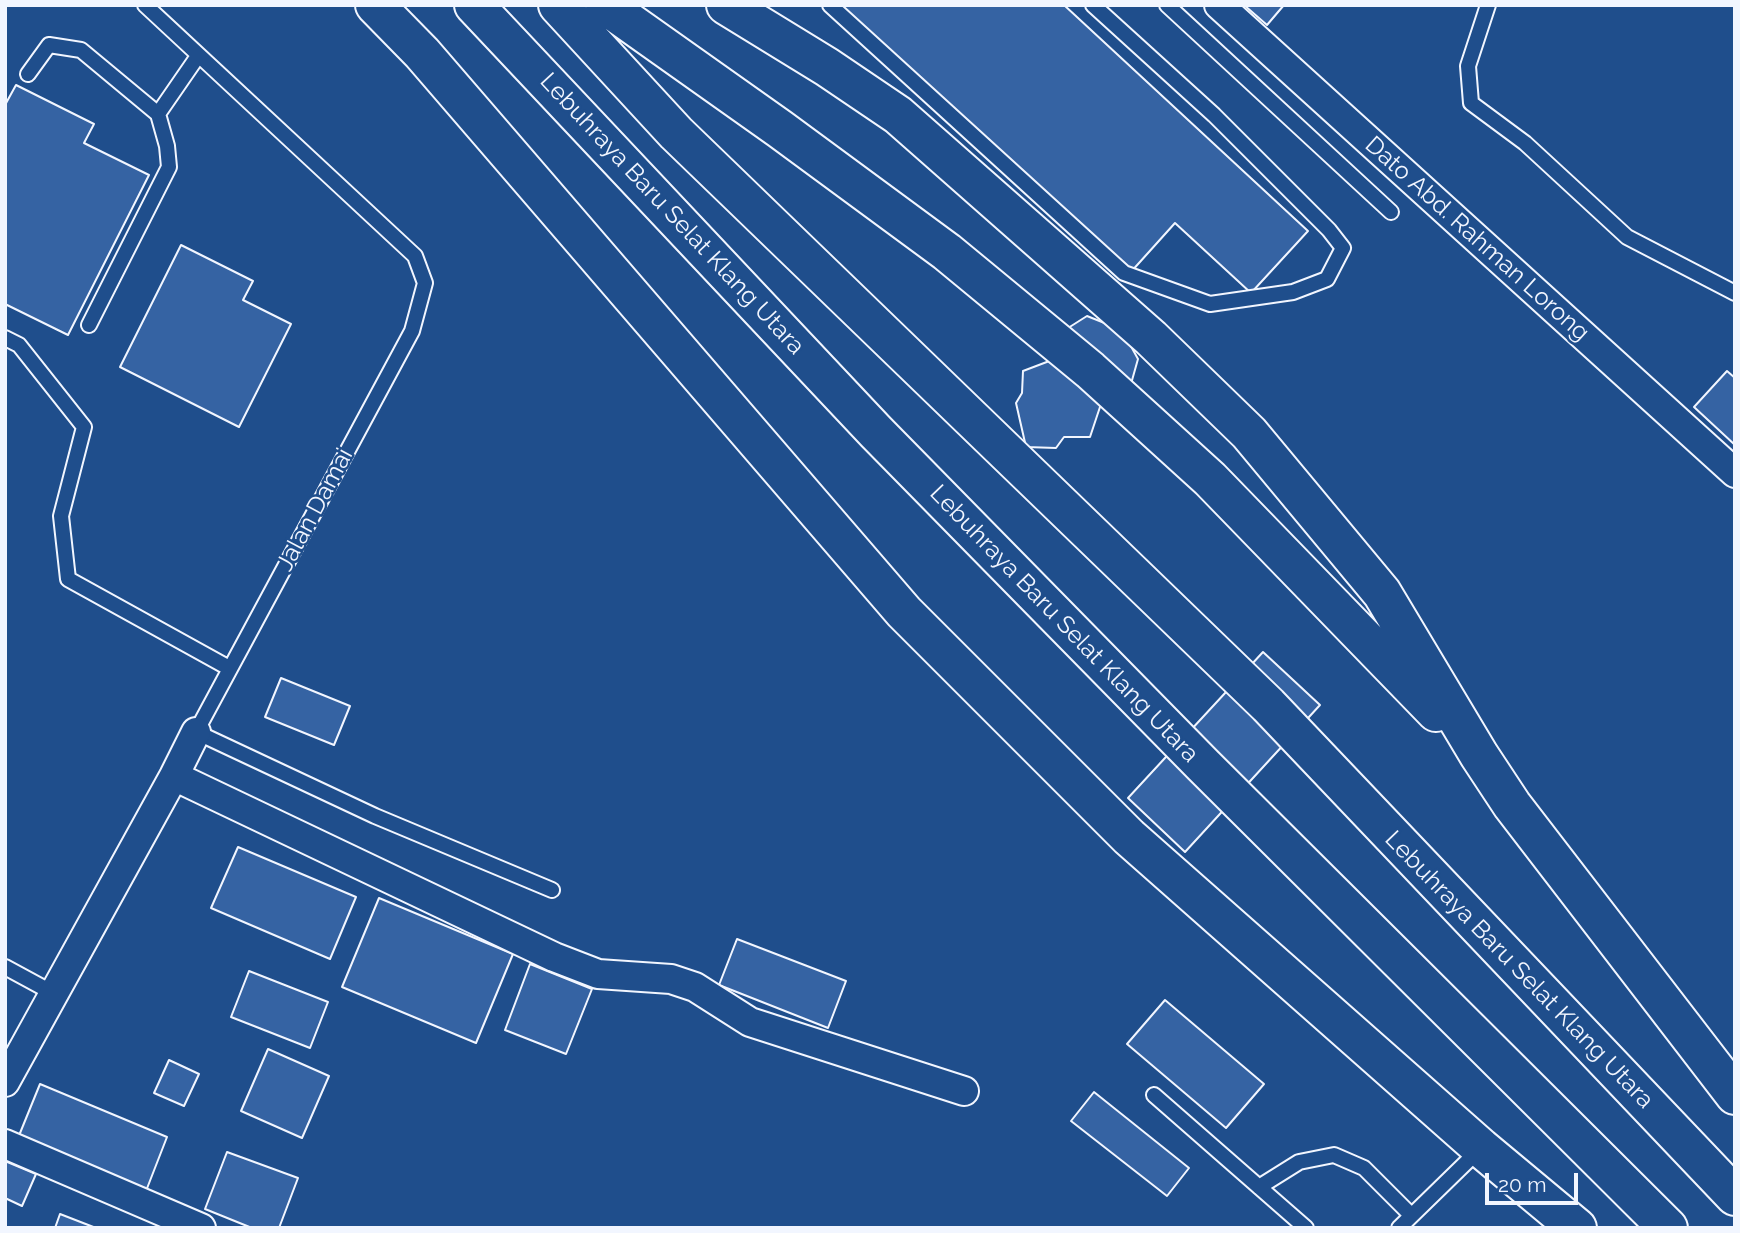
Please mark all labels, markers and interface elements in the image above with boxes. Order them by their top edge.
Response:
street label: Lebuhraya Baru Selat Klang Utara [534,67,810,361]
street label: Dato Abd. Rahman Lorong [1359,131,1595,347]
street label: Jalan Damai [271,444,359,576]
street label: Lebuhraya Baru Selat Klang Utara [924,479,1204,769]
street label: Lebuhraya Baru Selat Klang Utara [1379,825,1659,1115]
scale bar [1488,1160,1581,1204]
text: 20 m [1498,1172,1546,1197]

